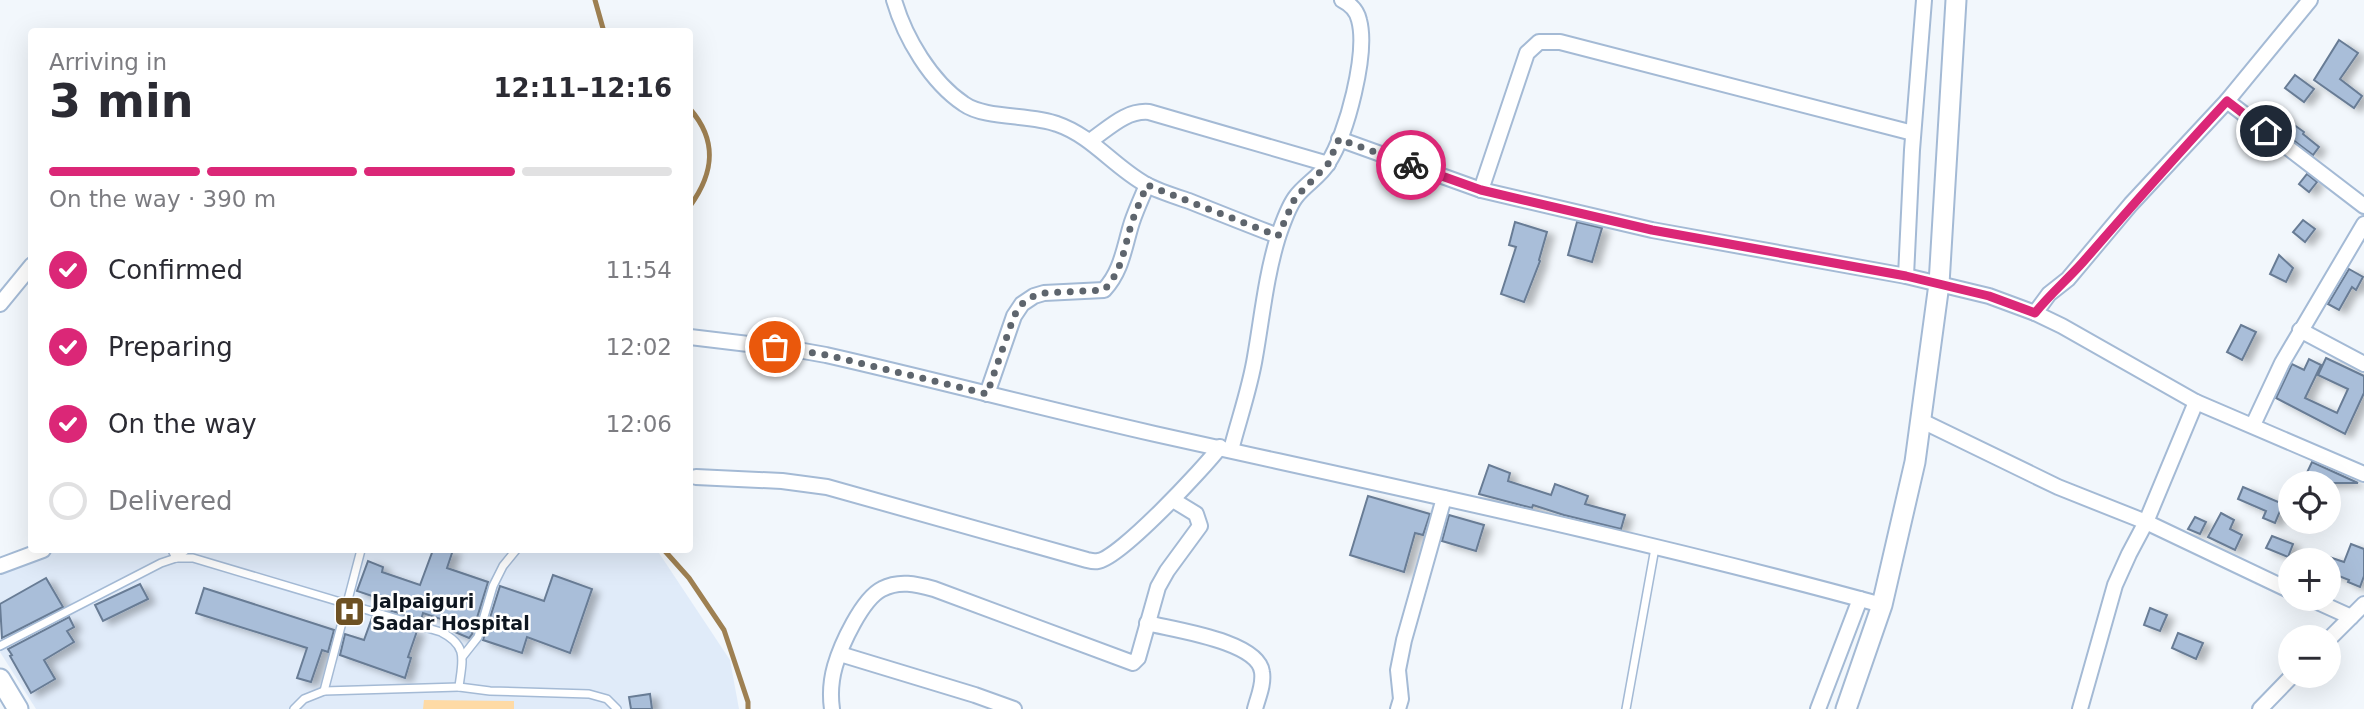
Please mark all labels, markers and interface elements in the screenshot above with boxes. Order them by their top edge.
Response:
text: Arriving in [49,49,167,75]
text: 12:11–12:16 [493,73,672,103]
text: 3 min [49,74,193,128]
pin [2236,101,2296,161]
icon: home [2247,112,2285,150]
courier [1376,130,1446,200]
icon: bike [1392,146,1430,184]
text: On the way · 390 m [49,186,276,212]
icon: check [49,251,87,289]
text: Confirmed [108,255,243,285]
text: 11:54 [606,257,672,283]
pin [745,317,805,377]
icon: check [49,328,87,366]
icon: bag [756,328,794,366]
text: Preparing [108,332,233,362]
text: 12:02 [606,334,672,360]
icon: check [49,405,87,443]
text: On the way [108,409,257,439]
text: 12:06 [606,411,672,437]
map controls [2278,471,2341,688]
button: locate [2278,471,2341,534]
text: Delivered [108,486,232,516]
button: + [2278,548,2341,611]
place label: Jalpaiguri Sadar Hospital [370,590,530,634]
hospital icon: Jalpaiguri Sadar Hospital [332,595,366,629]
button: − [2278,625,2341,688]

